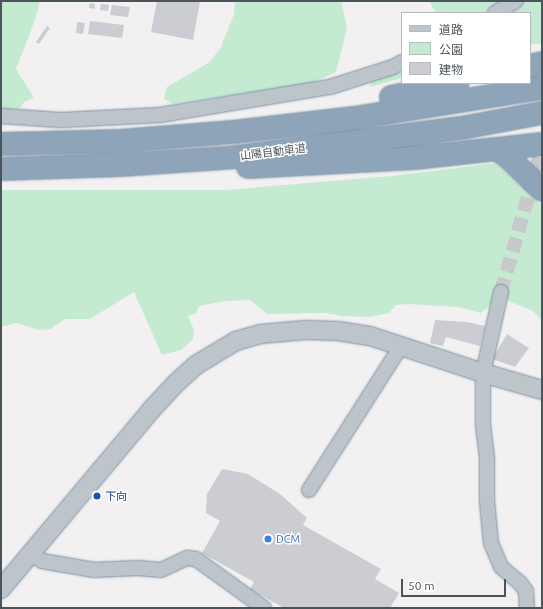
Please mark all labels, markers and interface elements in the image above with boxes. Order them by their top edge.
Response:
legend [401,12,531,84]
text: 道路 [439,23,463,36]
text: 公園 [439,43,463,56]
text: 建物 [439,63,463,76]
street label: 山陽自動車道 [239,141,307,163]
place label: 下向 [105,489,127,503]
marker: 下向 [92,491,102,501]
place label: DCM [276,532,300,546]
marker: DCM [263,534,273,544]
scale bar [403,571,508,597]
text: 50 m [408,579,435,592]

